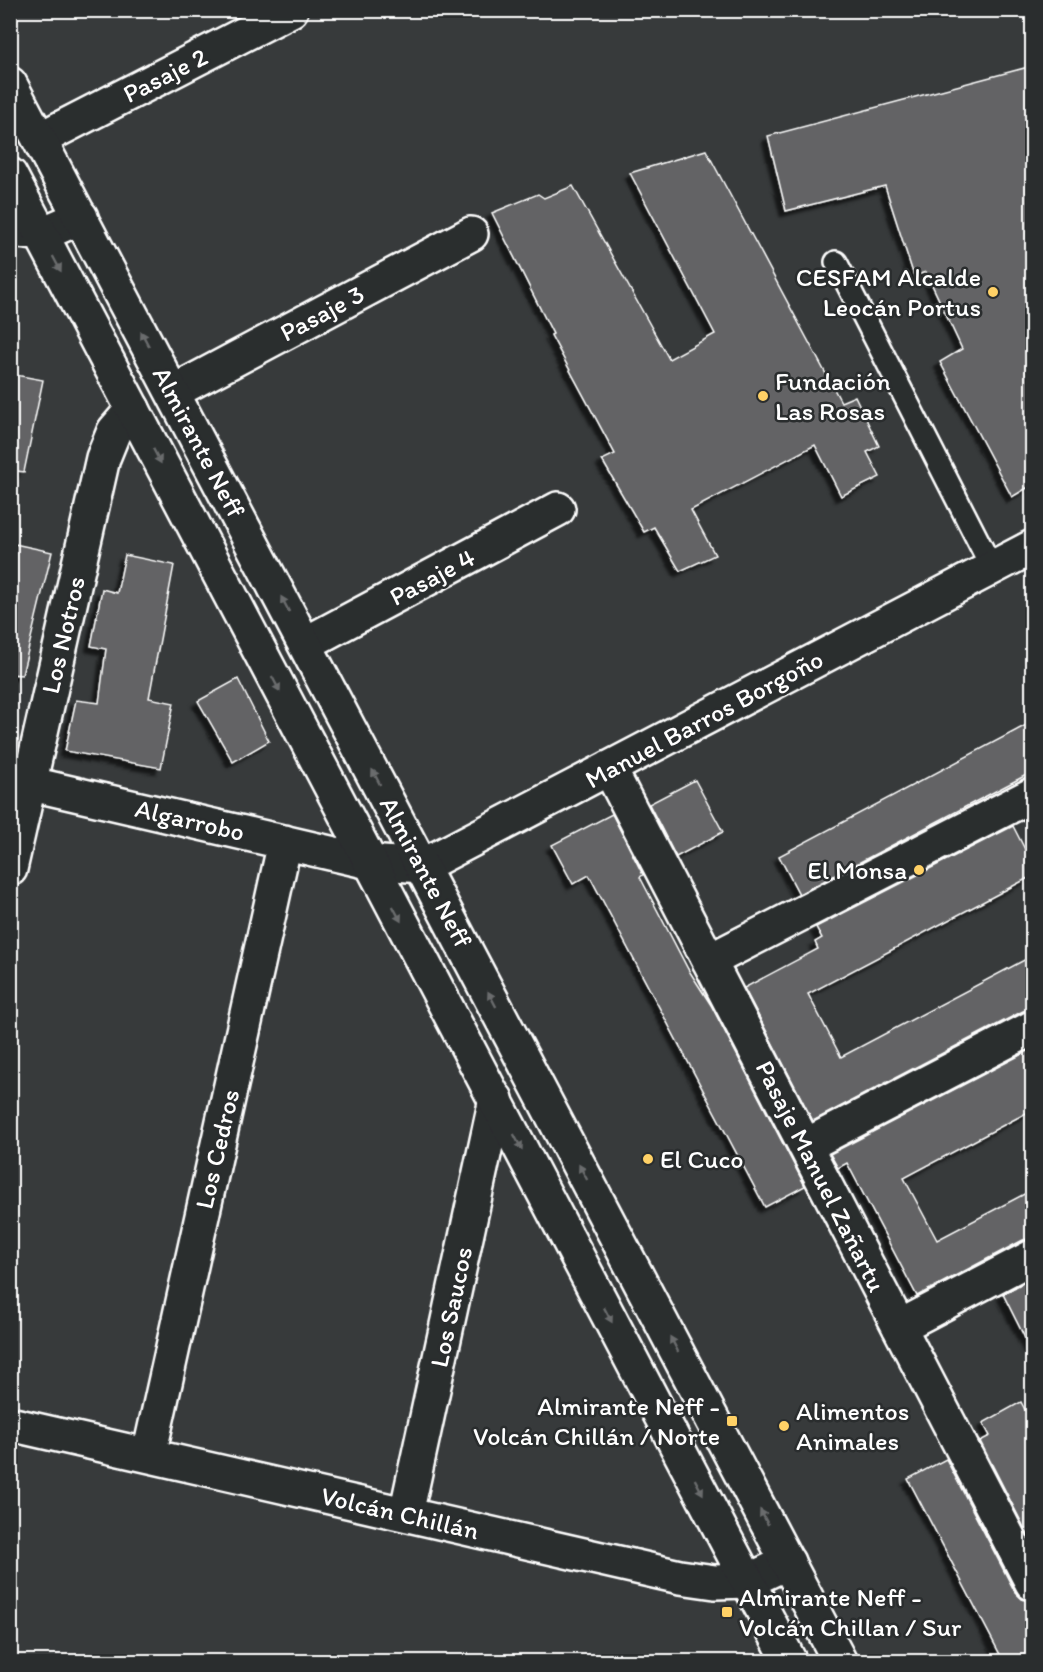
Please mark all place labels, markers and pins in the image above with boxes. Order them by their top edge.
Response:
place label: CESFAM Alcalde Leocán Portus [796,261,981,323]
marker: CESFAM Alcalde Leocán Portus [986,285,1000,299]
place label: Fundación Las Rosas [775,365,891,427]
marker: Fundación Las Rosas [756,389,770,403]
place label: El Monsa [807,854,907,886]
marker: El Monsa [912,863,926,877]
place label: El Cuco [660,1143,743,1175]
marker: El Cuco [641,1152,655,1166]
place label: Almirante Neff - Volcán Chillán / Norte [473,1390,720,1452]
place label: Alimentos Animales [796,1395,909,1457]
marker: Almirante Neff - Volcán Chillán / Norte [725,1414,739,1428]
marker: Alimentos Animales [777,1419,791,1433]
place label: Almirante Neff - Volcán Chillan / Sur [739,1581,962,1643]
marker: Almirante Neff - Volcán Chillan / Sur [720,1605,734,1619]

